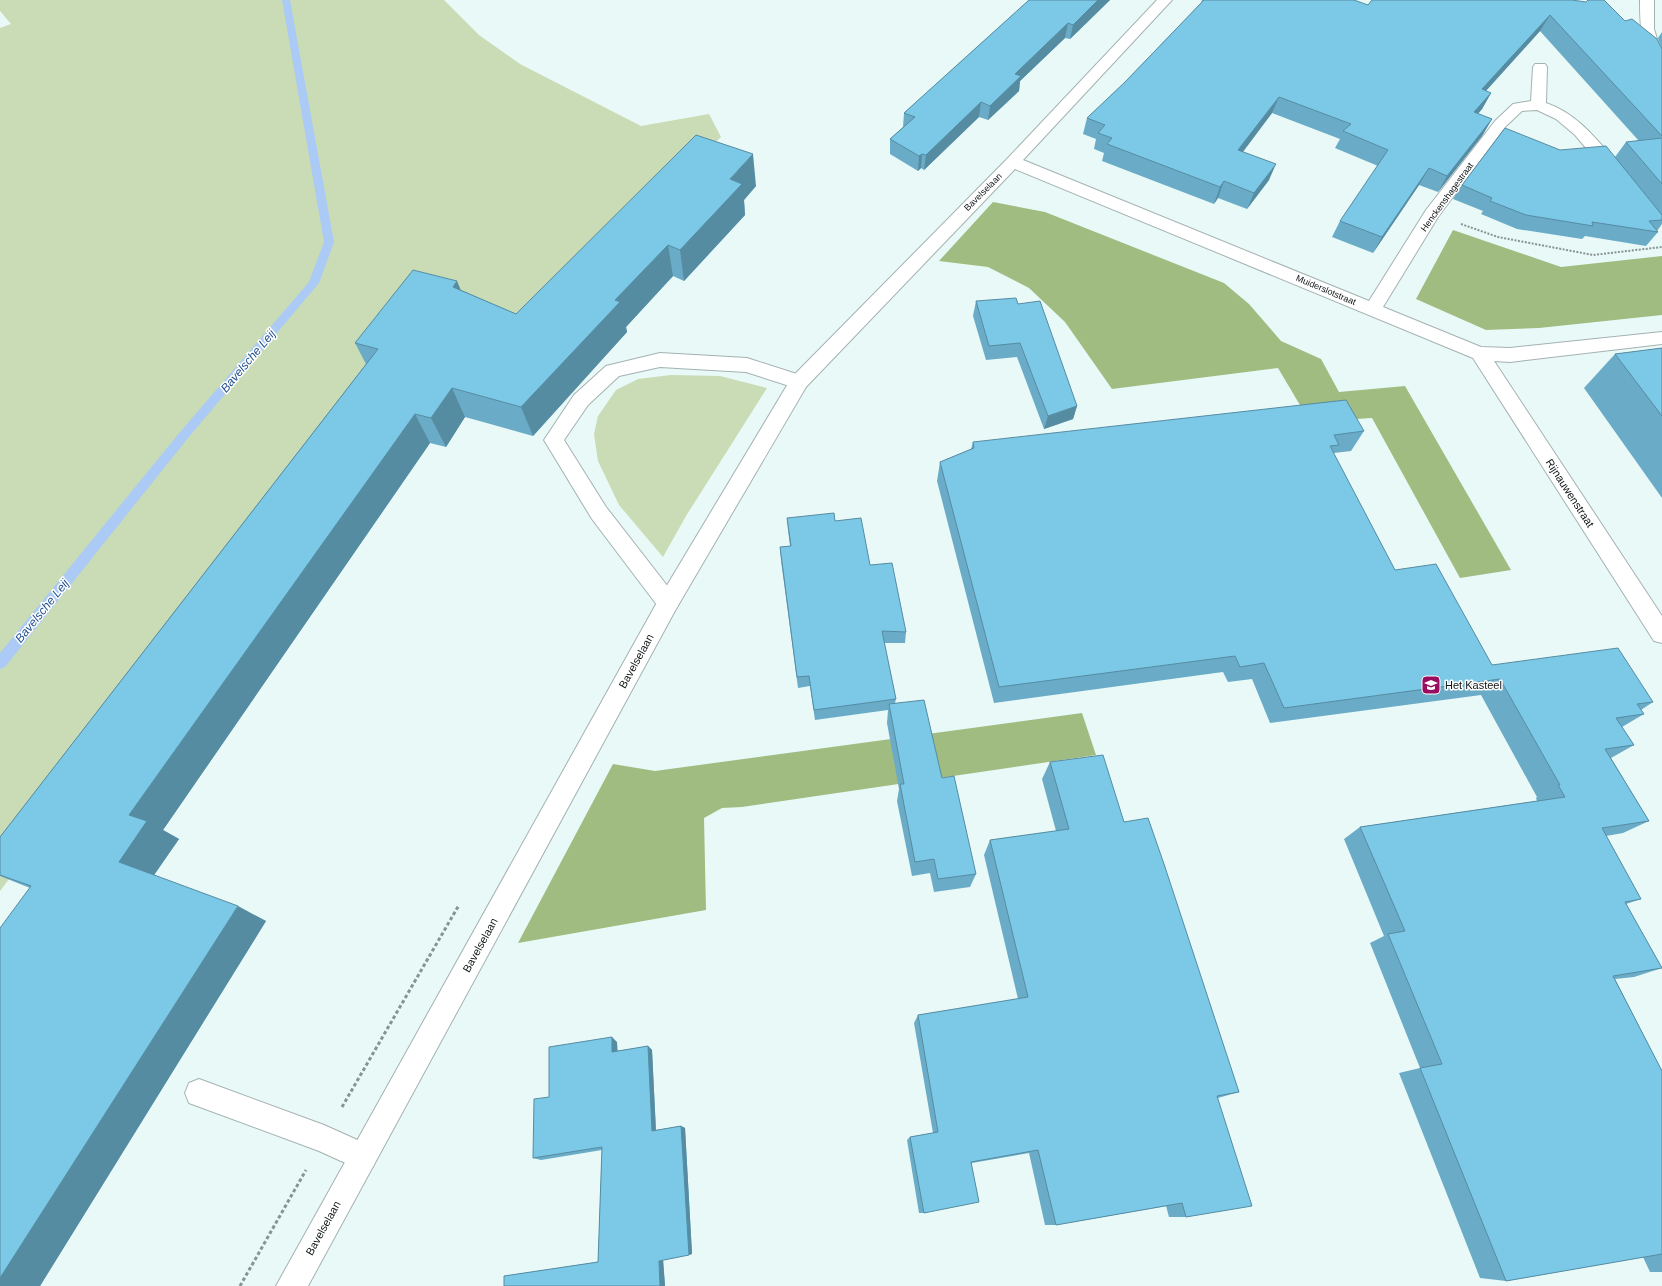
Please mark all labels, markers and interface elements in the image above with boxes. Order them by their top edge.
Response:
street label: Henckenshagestraat [1419,160,1476,233]
street label: Bavelselaan [962,171,1004,213]
street label: Muiderslotstraat [1295,273,1358,307]
water label: Bavelsche Leij [218,327,278,395]
street label: Rijnauwenstraat [1543,457,1597,529]
water label: Bavelsche Leij [12,576,72,645]
street label: Bavelselaan [616,632,656,690]
school or university icon: Het Kasteel [1420,674,1442,696]
place label: Het Kasteel [1445,679,1502,691]
street label: Bavelselaan [460,916,500,974]
street label: Bavelselaan [303,1199,343,1257]

